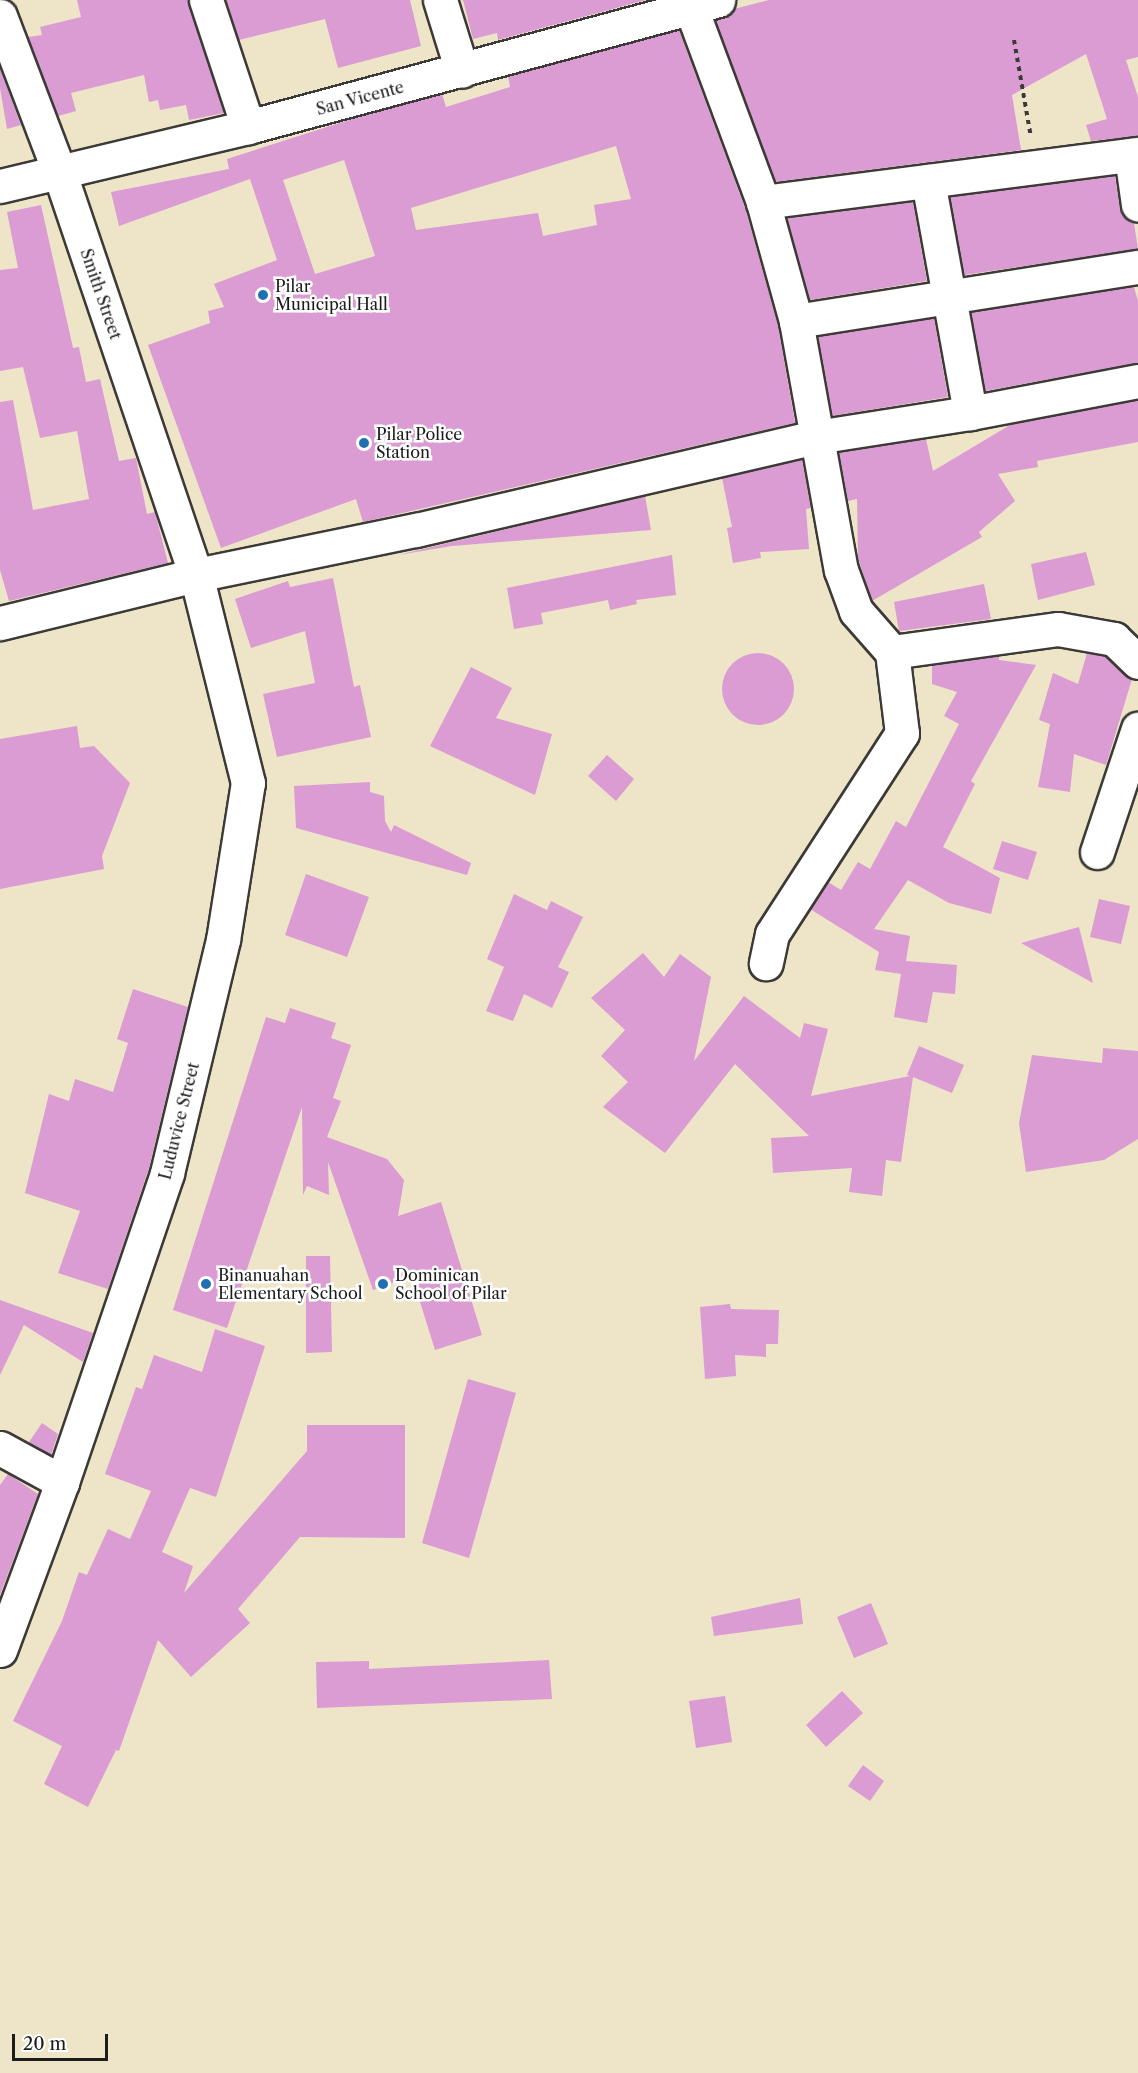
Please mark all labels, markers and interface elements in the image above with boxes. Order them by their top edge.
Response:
street label: San Vicente [314,77,406,119]
street label: Smith Street [77,246,125,342]
place label: Pilar Municipal Hall [275,276,388,314]
marker: Pilar Municipal Hall [256,288,270,302]
place label: Pilar Police Station [376,424,463,462]
marker: Pilar Police Station [357,436,371,450]
street label: Luduvice Street [155,1060,203,1182]
place label: Binanuahan Elementary School [218,1265,363,1303]
place label: Dominican School of Pilar [395,1265,507,1303]
marker: Binanuahan Elementary School [199,1277,213,1291]
marker: Dominican School of Pilar [376,1277,390,1291]
scale bar [15,2022,111,2060]
text: 20 m [23,2033,66,2055]

